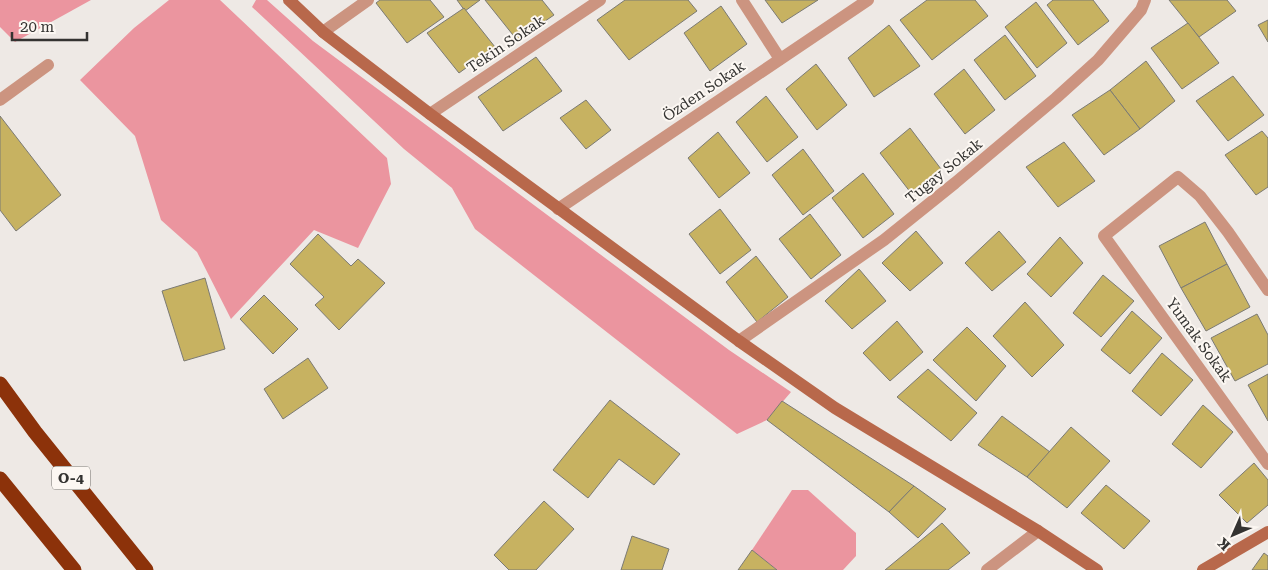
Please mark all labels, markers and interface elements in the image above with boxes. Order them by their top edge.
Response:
scale bar [12,10,88,42]
street label: Tekin Sokak [464,11,549,77]
text: 20 m [20,18,55,36]
street label: Özden Sokak [659,57,749,125]
street label: Tugay Sokak [902,134,986,207]
street label: Yumak Sokak [1163,295,1236,386]
road number: O-4 [52,466,90,489]
north arrow [1208,510,1258,560]
text: K [1214,535,1233,554]

